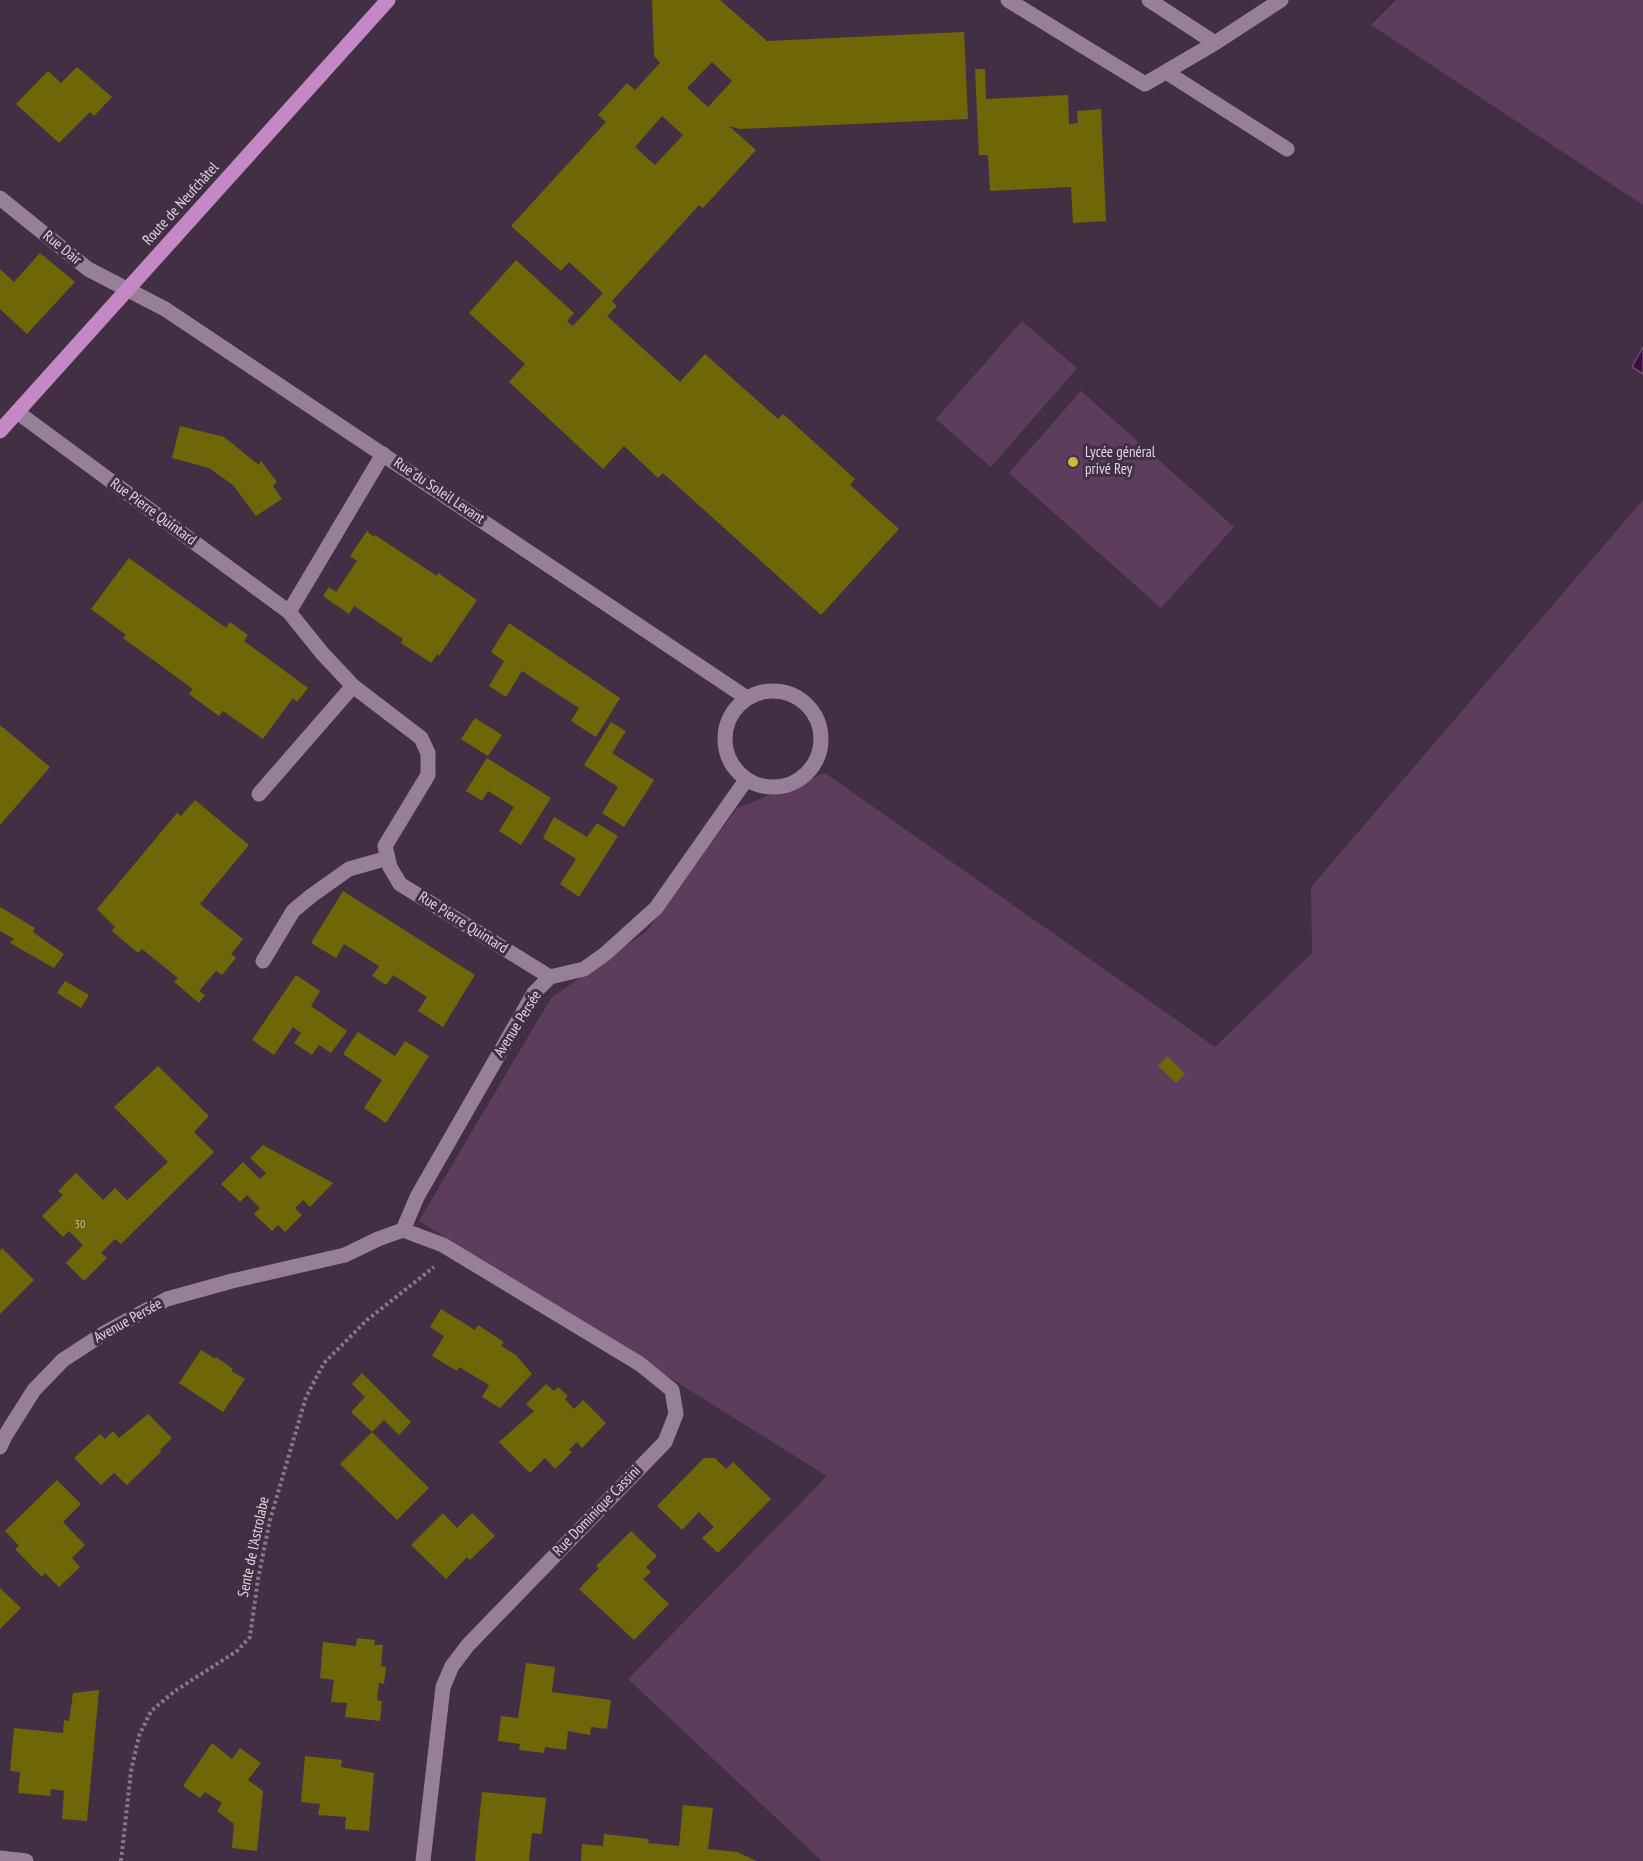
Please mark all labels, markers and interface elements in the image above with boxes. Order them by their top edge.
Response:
street label: Route de Neufchâtel [139,159,223,249]
street label: Rue Dair [39,227,85,269]
place label: Lycée général privé Rey [1085,444,1155,479]
street label: Rue du Soleil Levant [390,454,488,528]
marker: Lycée général privé Rey [1066,455,1080,469]
street label: Rue Pierre Quintard [106,475,200,549]
street label: Rue Pierre Quintard [415,888,511,958]
street label: Avenue Persée [490,987,546,1061]
house number: 30 [75,1218,85,1232]
street label: Avenue Persée [91,1295,165,1347]
street label: Rue Dominique Cassini [549,1462,645,1560]
street label: Sente de l'Astrolabe [235,1495,273,1599]

